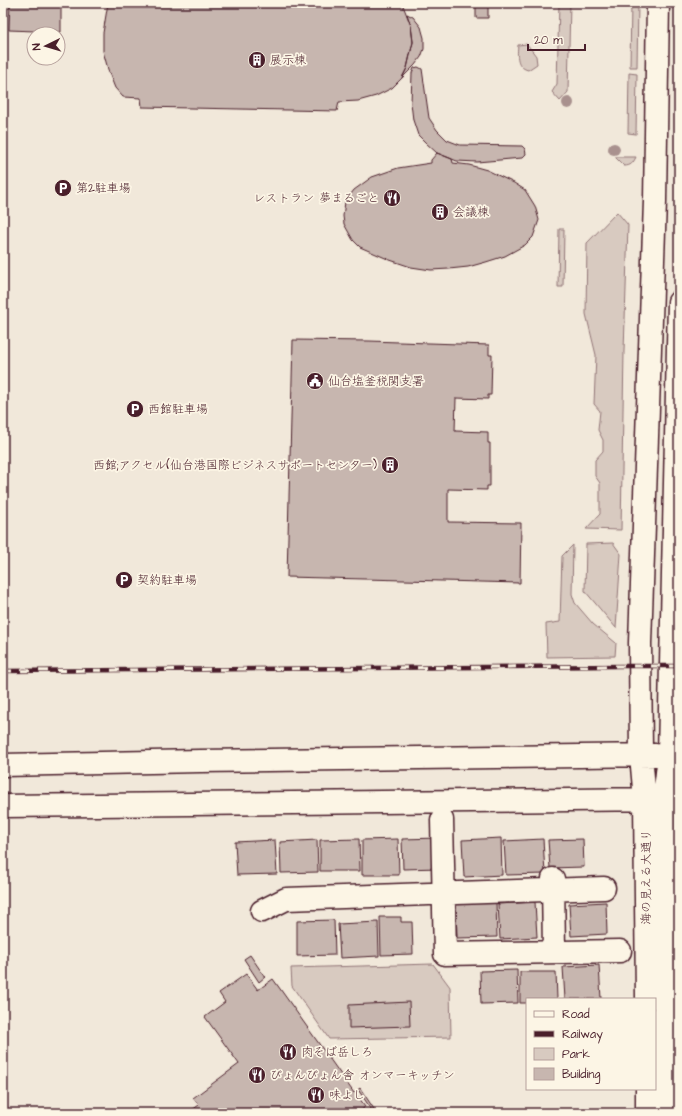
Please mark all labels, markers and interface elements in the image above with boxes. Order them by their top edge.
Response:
north arrow [26,26,66,66]
scale bar [528,26,585,52]
text: 20 m [534,32,563,49]
text: N [29,43,44,51]
building icon: 展示棟 [247,50,267,70]
place label: 展示棟 [270,52,306,69]
parking icon: 第2駐車場 [53,178,73,198]
place label: 第2駐車場 [76,180,131,197]
restaurant icon: レストラン 夢まるごと [382,188,402,208]
place label: レストラン 夢まるごと [253,190,379,207]
building icon: 会議棟 [430,202,450,222]
place label: 会議棟 [453,204,489,221]
public building icon: 仙台塩釜税関支署 [305,371,325,391]
place label: 仙台塩釜税関支署 [328,373,424,390]
parking icon: 西館駐車場 [125,399,145,419]
place label: 西館駐車場 [148,401,208,418]
building icon: 西館;アクセル(仙台港国際ビジネスサポートセンター) [380,455,400,475]
place label: 西館;アクセル(仙台港国際ビジネスサポートセンター) [93,457,377,474]
parking icon: 契約駐車場 [114,570,134,590]
place label: 契約駐車場 [137,572,197,589]
street label: 海の見える大通り [638,829,655,925]
legend [526,998,656,1090]
text: Road [562,1006,590,1023]
text: Railway [562,1026,603,1044]
restaurant icon: 肉そば岳しろ [278,1042,298,1062]
place label: 肉そば岳しろ [301,1044,373,1061]
text: Park [562,1046,590,1063]
restaurant icon: ぴょんぴょん舎 オンマーキッチン [247,1065,267,1085]
text: Building [562,1066,600,1084]
place label: ぴょんぴょん舎 オンマーキッチン [270,1067,455,1084]
restaurant icon: 味よし [306,1085,326,1105]
place label: 味よし [329,1087,365,1104]

